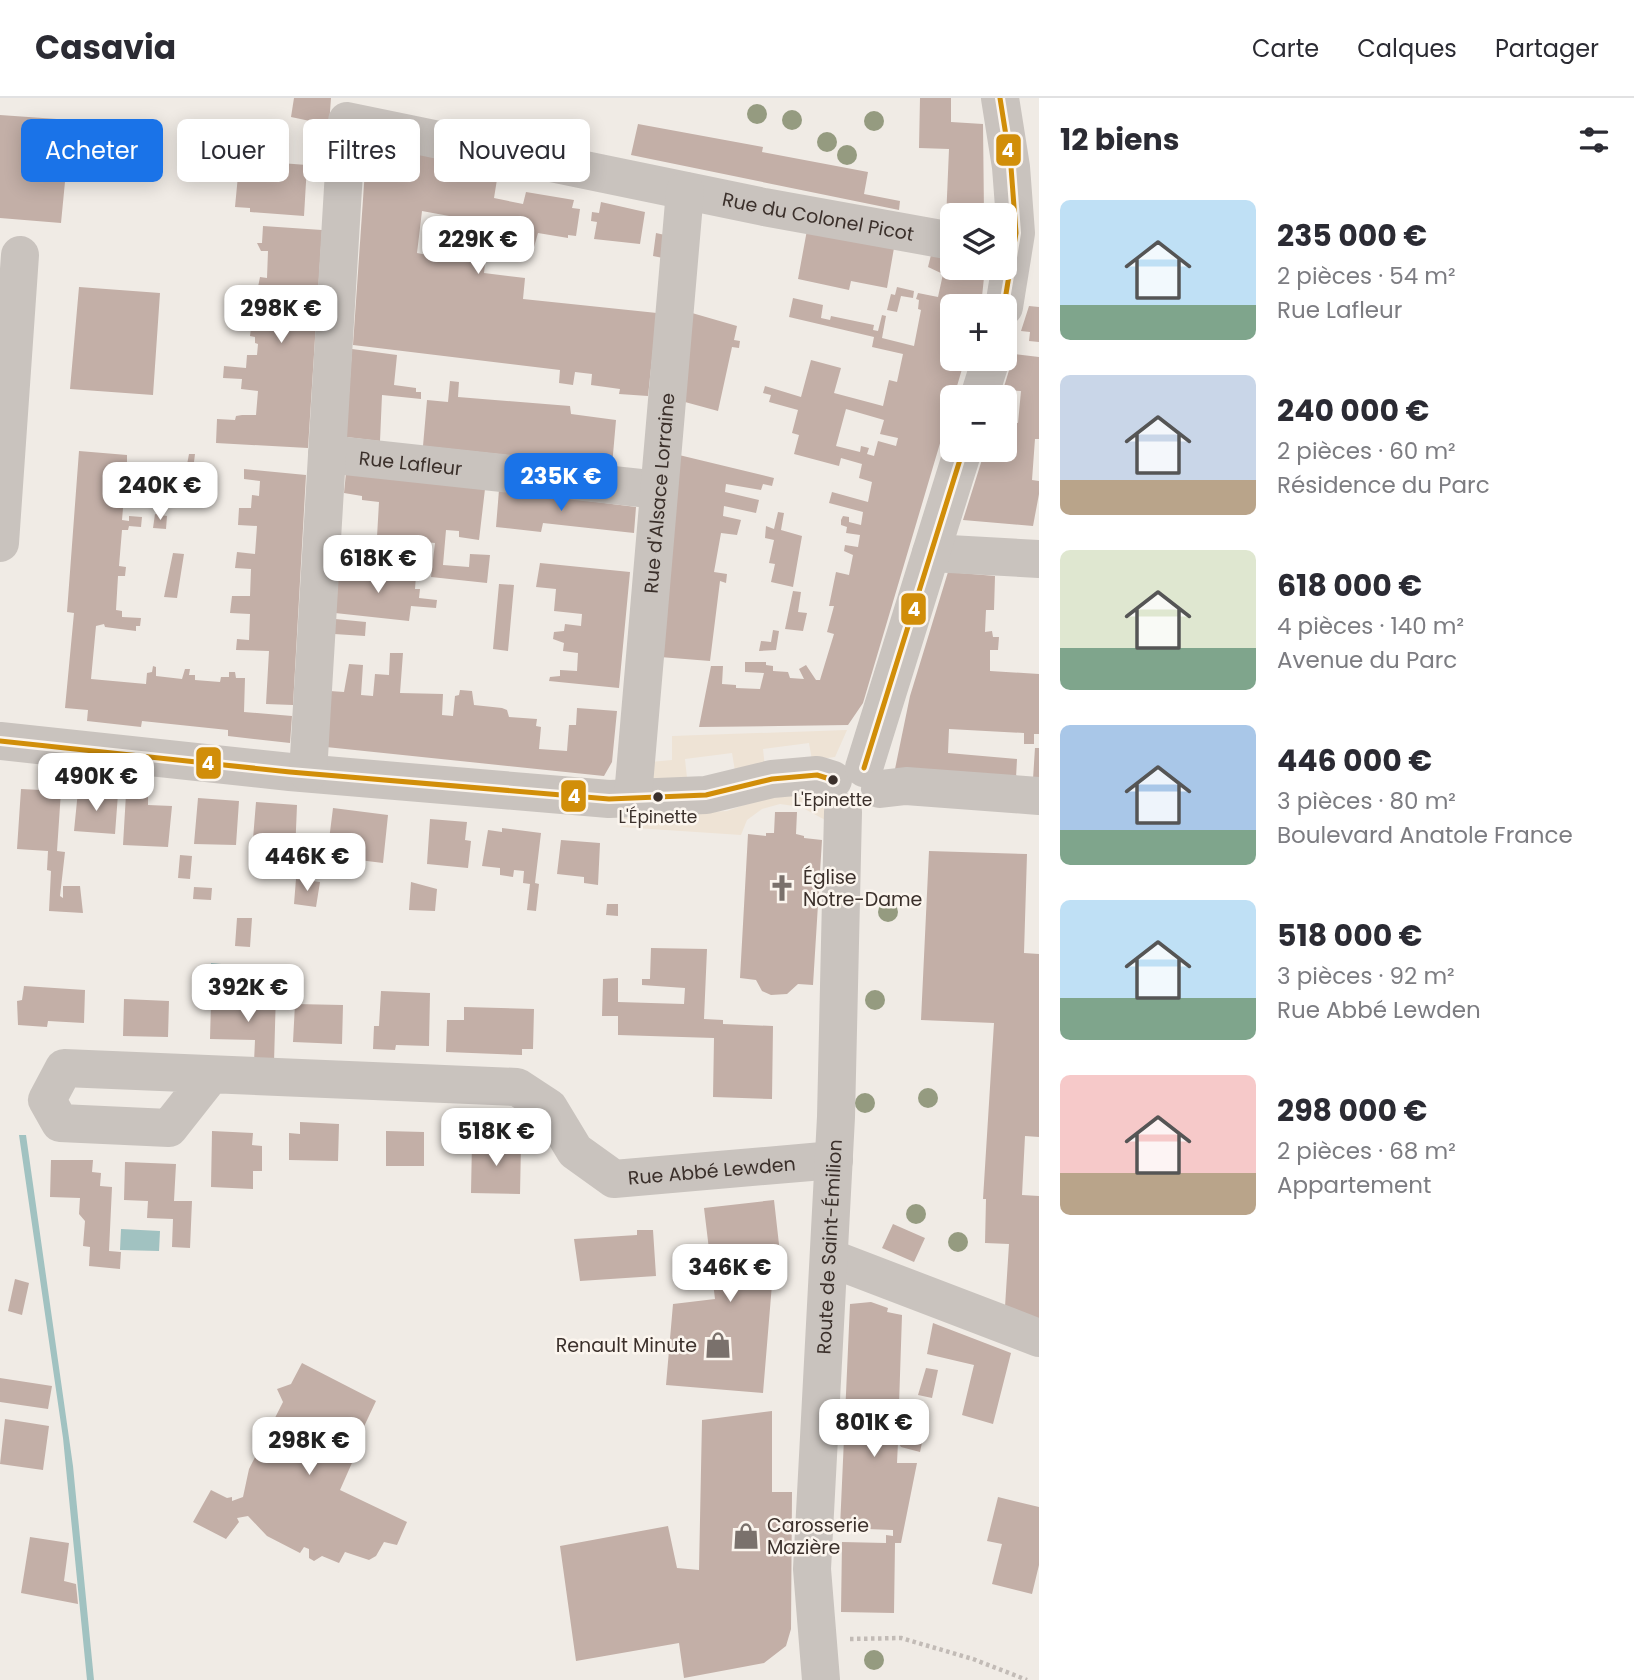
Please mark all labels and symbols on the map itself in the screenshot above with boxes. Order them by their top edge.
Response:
line badge: 4 [995,133,1022,167]
text: 4 [1002,137,1015,164]
street label: Rue du Colonel Picot [720,185,916,247]
pin: 229K € [421,216,535,276]
pin: 298K € [224,286,338,345]
street label: Rue d'Alsace Lorraine [637,392,681,595]
street label: Rue Lafleur [358,444,463,482]
pin: 235K € [504,454,618,513]
pin: 240K € [103,462,217,522]
pin: 618K € [321,536,435,595]
line badge: 4 [900,592,927,626]
text: 4 [908,596,921,623]
line badge: 4 [195,746,222,780]
text: 4 [202,750,215,777]
pin: 490K € [39,754,153,813]
marker: L'Epinette [826,773,840,787]
line badge: 4 [560,779,587,813]
text: 4 [568,783,581,810]
place label: L'Epinette [794,788,872,812]
marker: L'Épinette [651,790,665,804]
place label: L'Épinette [619,805,697,829]
pin: 446K € [250,834,364,893]
place label: Église Notre-Dame [803,864,922,913]
church icon: Église Notre-Dame [767,873,797,903]
pin: 392K € [191,964,305,1024]
pin: 518K € [439,1108,553,1168]
street label: Route de Saint-Émilion [810,1139,848,1355]
street label: Rue Abbé Lewden [627,1150,797,1191]
pin: 346K € [673,1244,787,1304]
shop icon: Renault Minute [703,1330,733,1360]
place label: Renault Minute [556,1332,697,1359]
pin: 801K € [817,1400,931,1459]
pin: 298K € [252,1418,366,1477]
place label: Carosserie Mazière [767,1512,869,1561]
shop icon: Carosserie Mazière [731,1521,761,1551]

